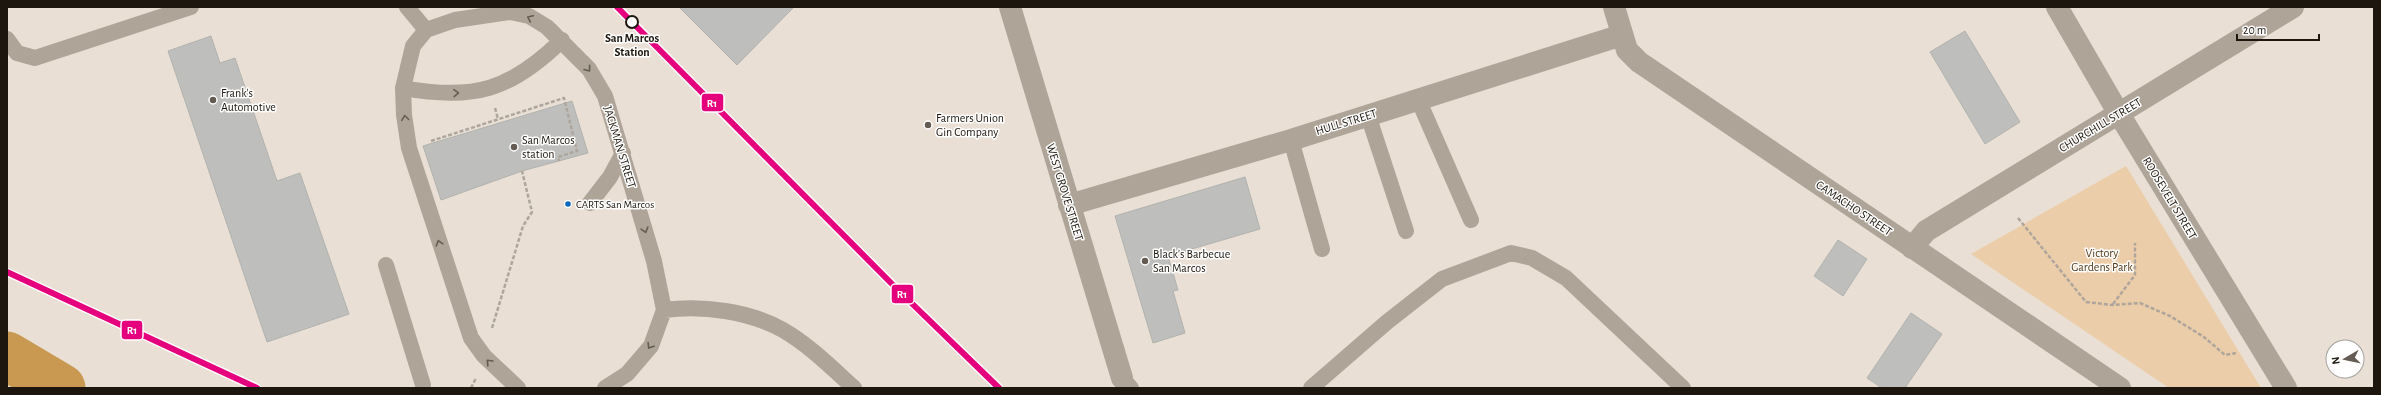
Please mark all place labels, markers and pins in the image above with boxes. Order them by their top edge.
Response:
marker: San Marcos Station [625,15,639,29]
place label: San Marcos Station [605,32,659,58]
place label: Frank's Automotive [221,87,276,113]
marker: Frank's Automotive [208,95,218,105]
place label: Farmers Union Gin Company [936,112,1004,139]
marker: Farmers Union Gin Company [923,120,933,130]
place label: San Marcos station [522,134,575,160]
marker: San Marcos station [509,142,519,152]
marker: CARTS San Marcos [563,199,573,209]
place label: CARTS San Marcos [576,199,654,210]
place label: Black's Barbecue San Marcos [1153,248,1230,274]
marker: Black's Barbecue San Marcos [1140,256,1150,266]

